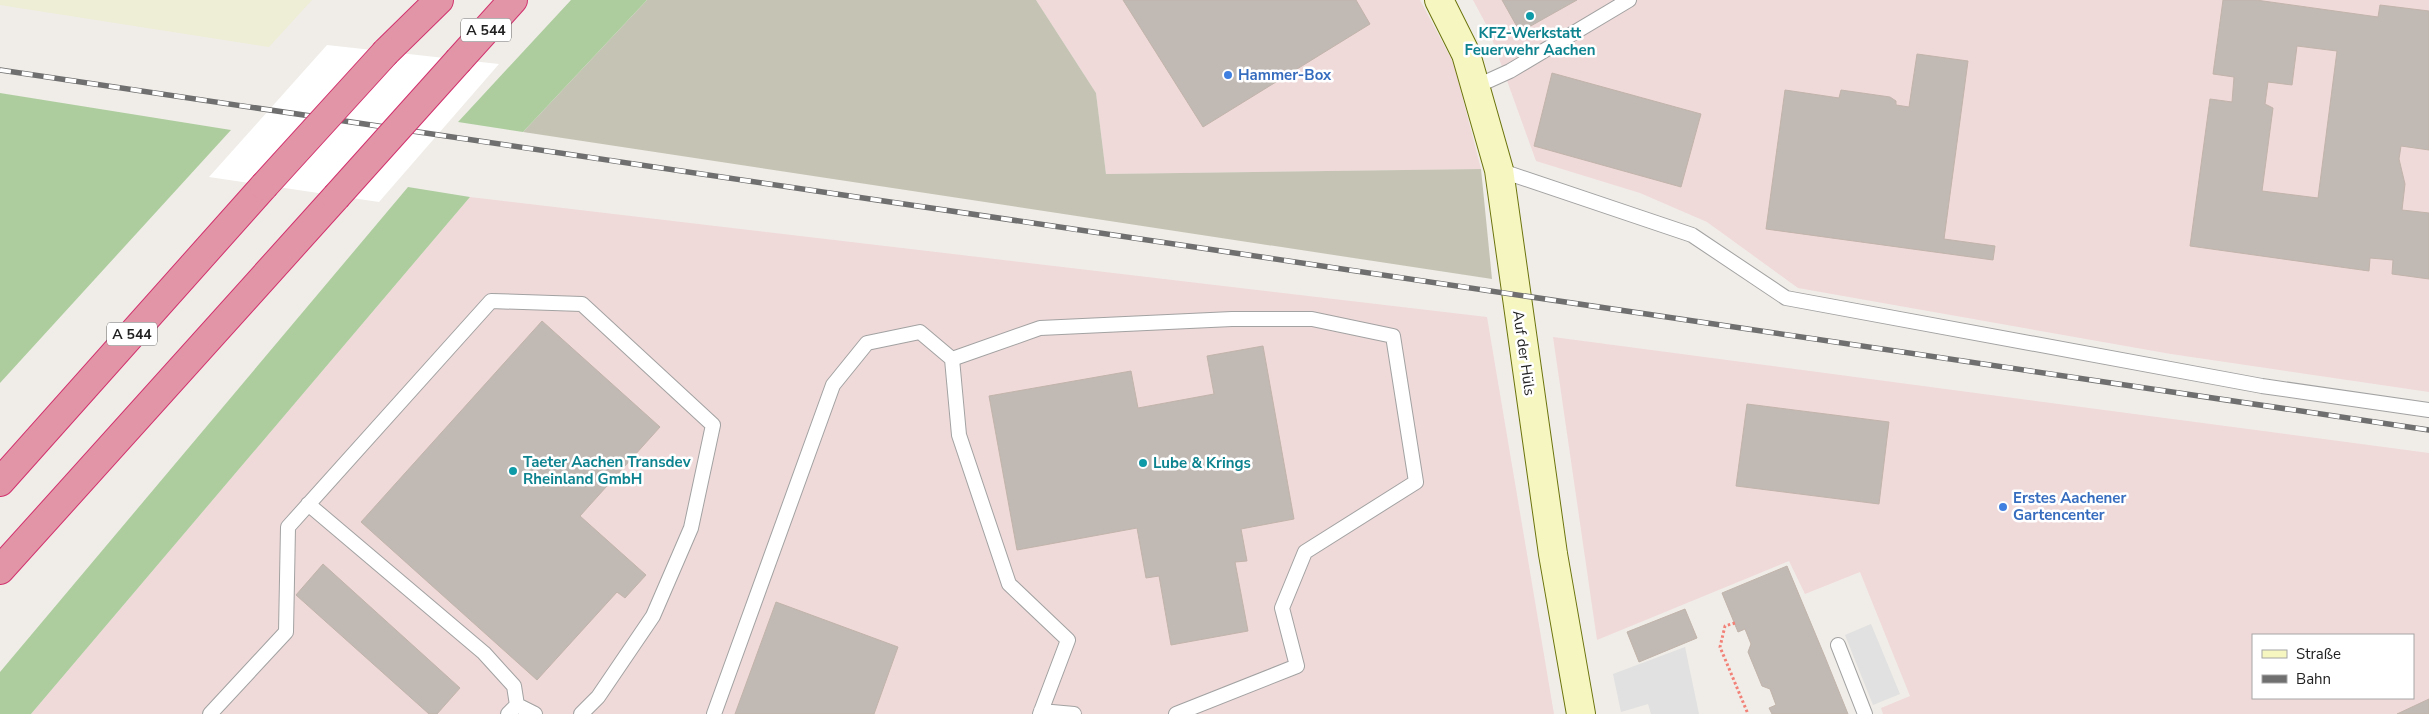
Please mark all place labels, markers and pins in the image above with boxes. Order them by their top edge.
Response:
marker: KFZ-Werkstatt Feuerwehr Aachen [1524,10,1536,22]
place label: KFZ-Werkstatt Feuerwehr Aachen [1464,23,1596,60]
place label: Hammer-Box [1238,65,1332,85]
marker: Hammer-Box [1222,69,1234,81]
place label: Taeter Aachen Transdev Rheinland GmbH [523,452,691,489]
place label: Lube & Krings [1153,453,1251,473]
marker: Lube & Krings [1137,457,1149,469]
marker: Taeter Aachen Transdev Rheinland GmbH [507,465,519,477]
place label: Erstes Aachener Gartencenter [2013,488,2126,525]
marker: Erstes Aachener Gartencenter [1997,501,2009,513]

